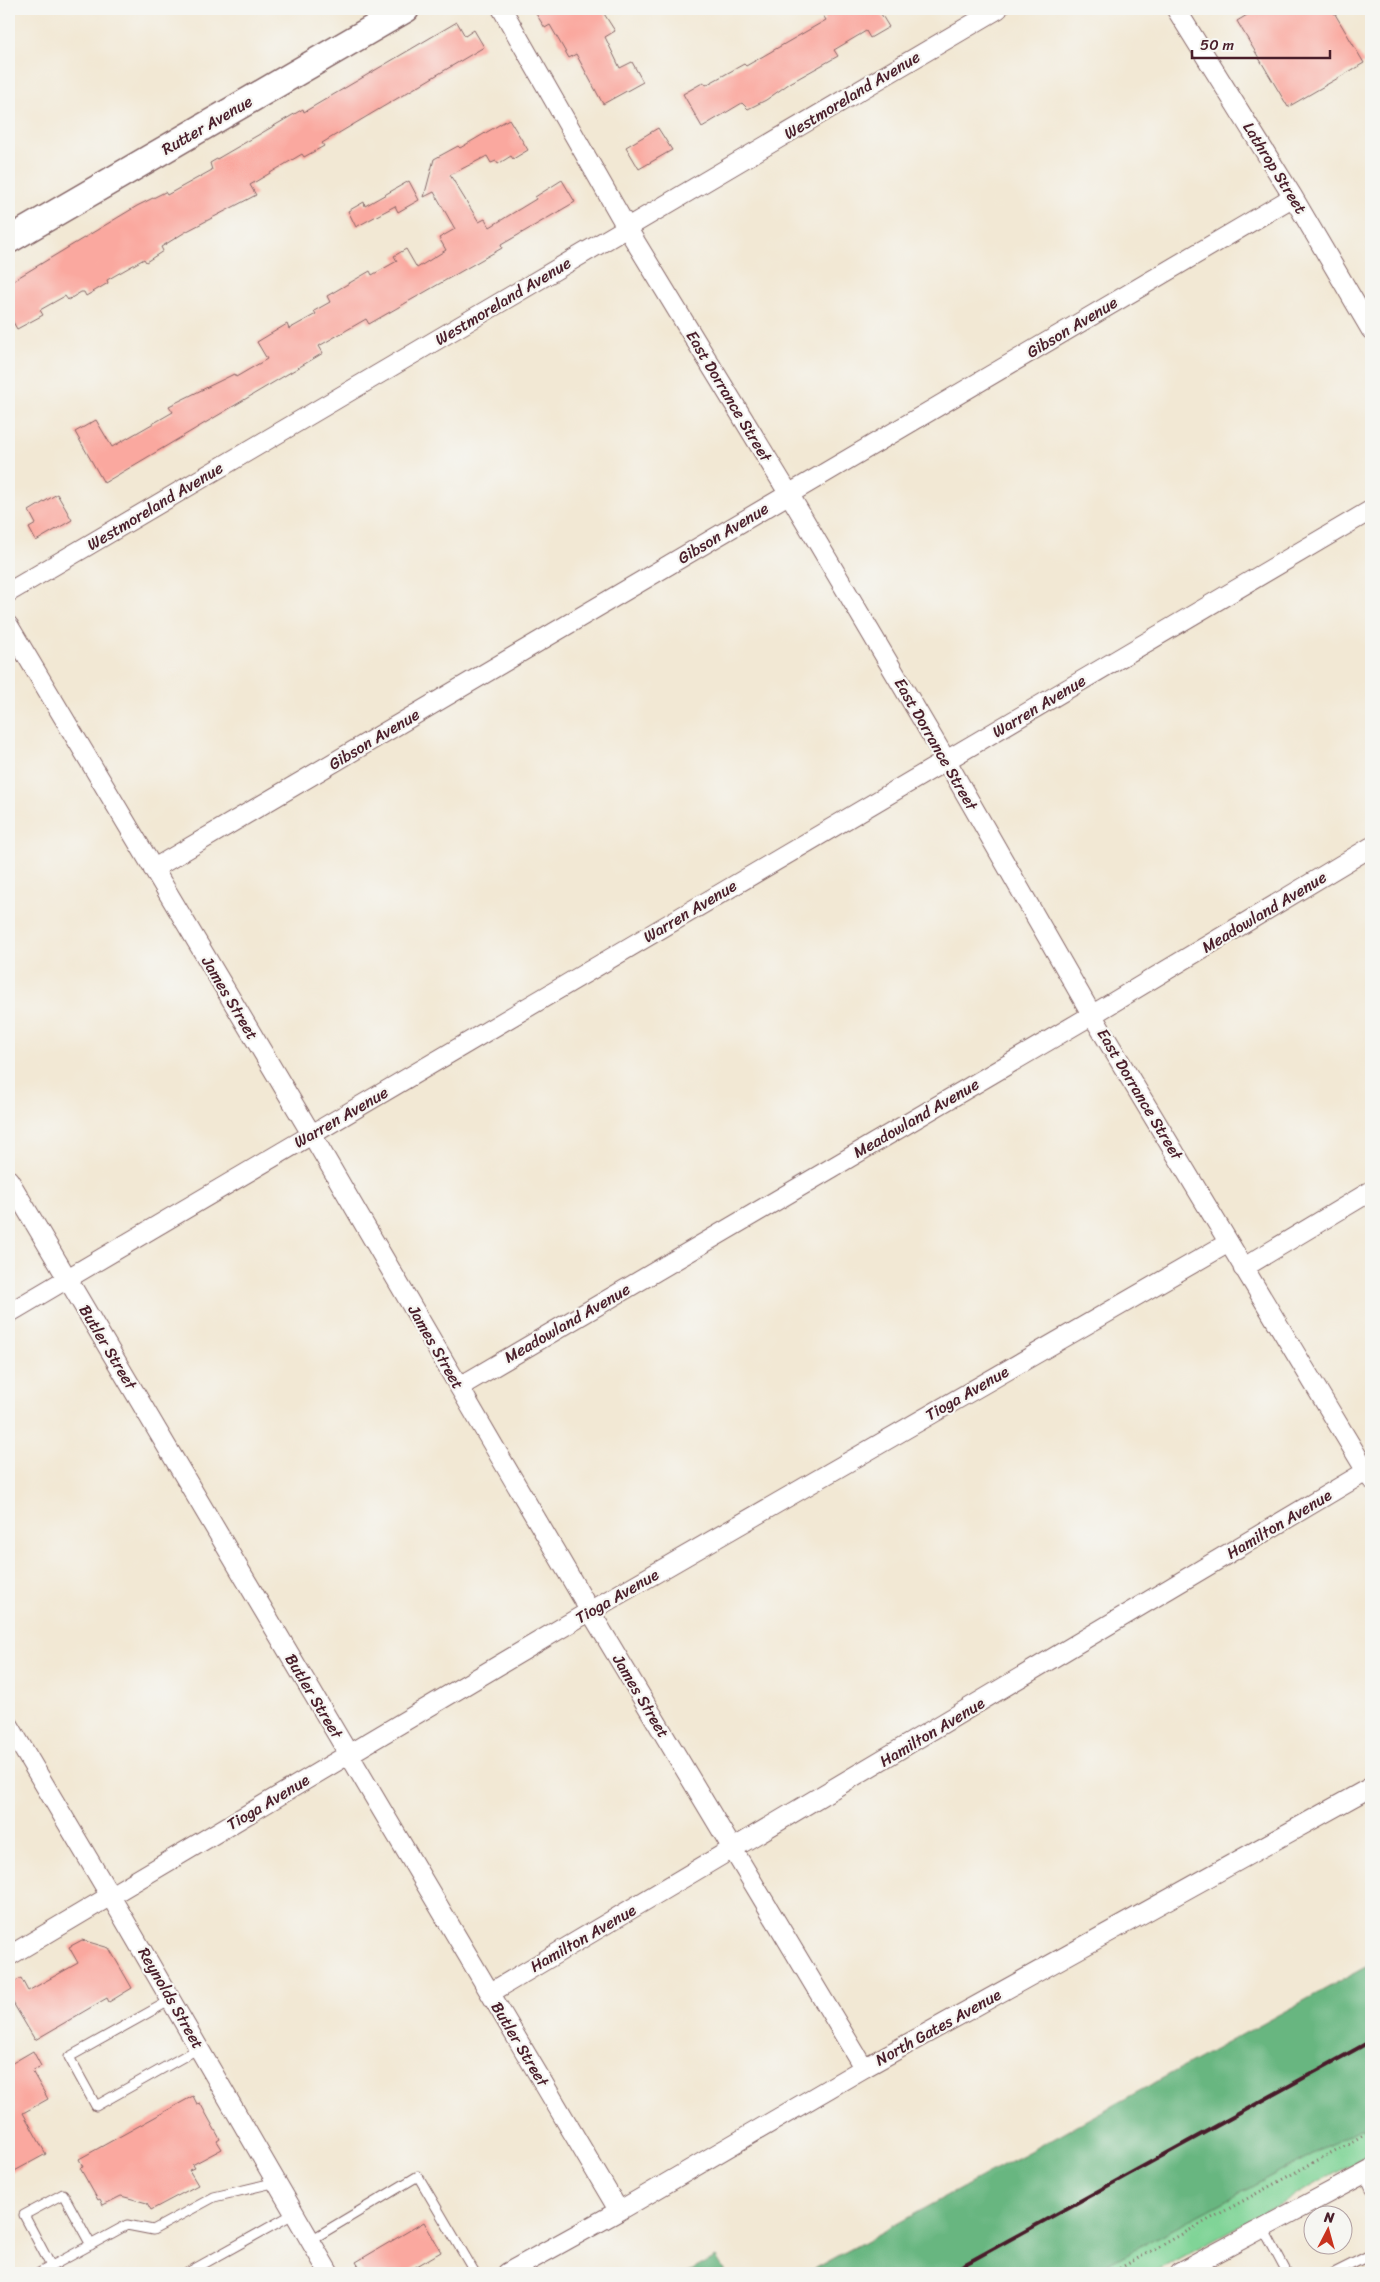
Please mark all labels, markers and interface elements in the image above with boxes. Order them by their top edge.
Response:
scale bar [1192,28,1330,60]
text: 50 m [1200,32,1235,58]
street label: Westmoreland Avenue [778,43,926,147]
street label: Rutter Avenue [156,87,258,163]
street label: Lathrop Street [1235,116,1315,220]
street label: Westmoreland Avenue [429,249,577,353]
street label: Gibson Avenue [1021,288,1123,366]
street label: East Dorrance Street [678,325,780,468]
street label: Westmoreland Avenue [81,454,229,558]
street label: Gibson Avenue [672,494,774,572]
street label: Warren Avenue [986,666,1092,746]
street label: East Dorrance Street [886,672,986,816]
street label: Gibson Avenue [323,700,425,778]
street label: Meadowland Avenue [1196,863,1332,961]
street label: Warren Avenue [637,871,743,951]
street label: James Street [193,950,267,1046]
street label: East Dorrance Street [1089,1023,1191,1166]
street label: Meadowland Avenue [847,1070,985,1166]
street label: Warren Avenue [288,1078,394,1156]
street label: Meadowland Avenue [498,1275,636,1371]
street label: James Street [400,1298,472,1395]
street label: Butler Street [71,1299,145,1396]
street label: Tioga Avenue [920,1357,1015,1429]
street label: Hamilton Avenue [1221,1481,1338,1567]
street label: Tioga Avenue [570,1560,665,1632]
street label: Butler Street [277,1648,351,1745]
street label: James Street [604,1648,678,1744]
street label: Hamilton Avenue [874,1689,991,1775]
street label: Tioga Avenue [221,1766,316,1838]
street label: Hamilton Avenue [524,1896,642,1980]
street label: Reynolds Street [130,1941,212,2055]
street label: North Gates Avenue [869,1980,1007,2074]
street label: Butler Street [483,1996,557,2093]
north arrow [1302,2204,1352,2254]
text: N [1322,2205,1336,2231]

